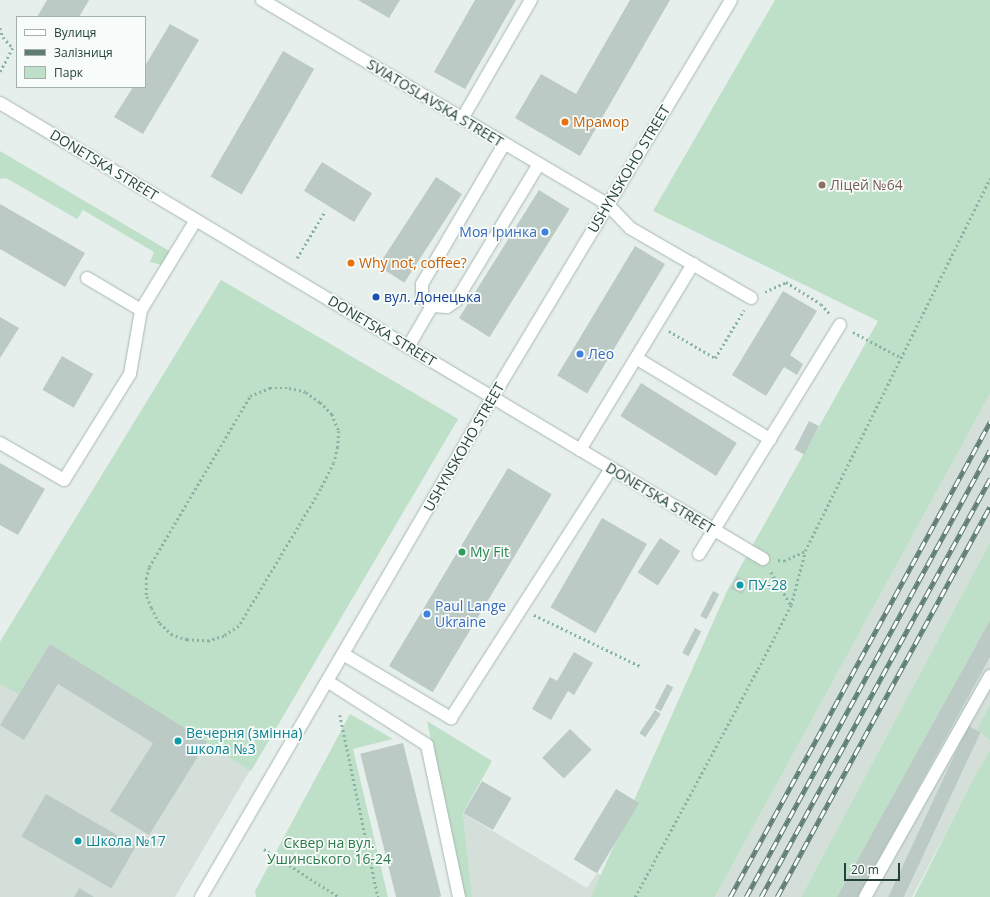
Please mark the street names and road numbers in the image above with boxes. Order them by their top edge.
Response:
street label: SVIATOSLAVSKA STREET [364,56,506,150]
street label: USHYNSKOHO STREET [584,102,674,236]
street label: DONETSKA STREET [47,126,161,204]
street label: DONETSKA STREET [325,292,439,370]
street label: USHYNSKOHO STREET [420,380,508,514]
street label: DONETSKA STREET [603,459,717,537]

